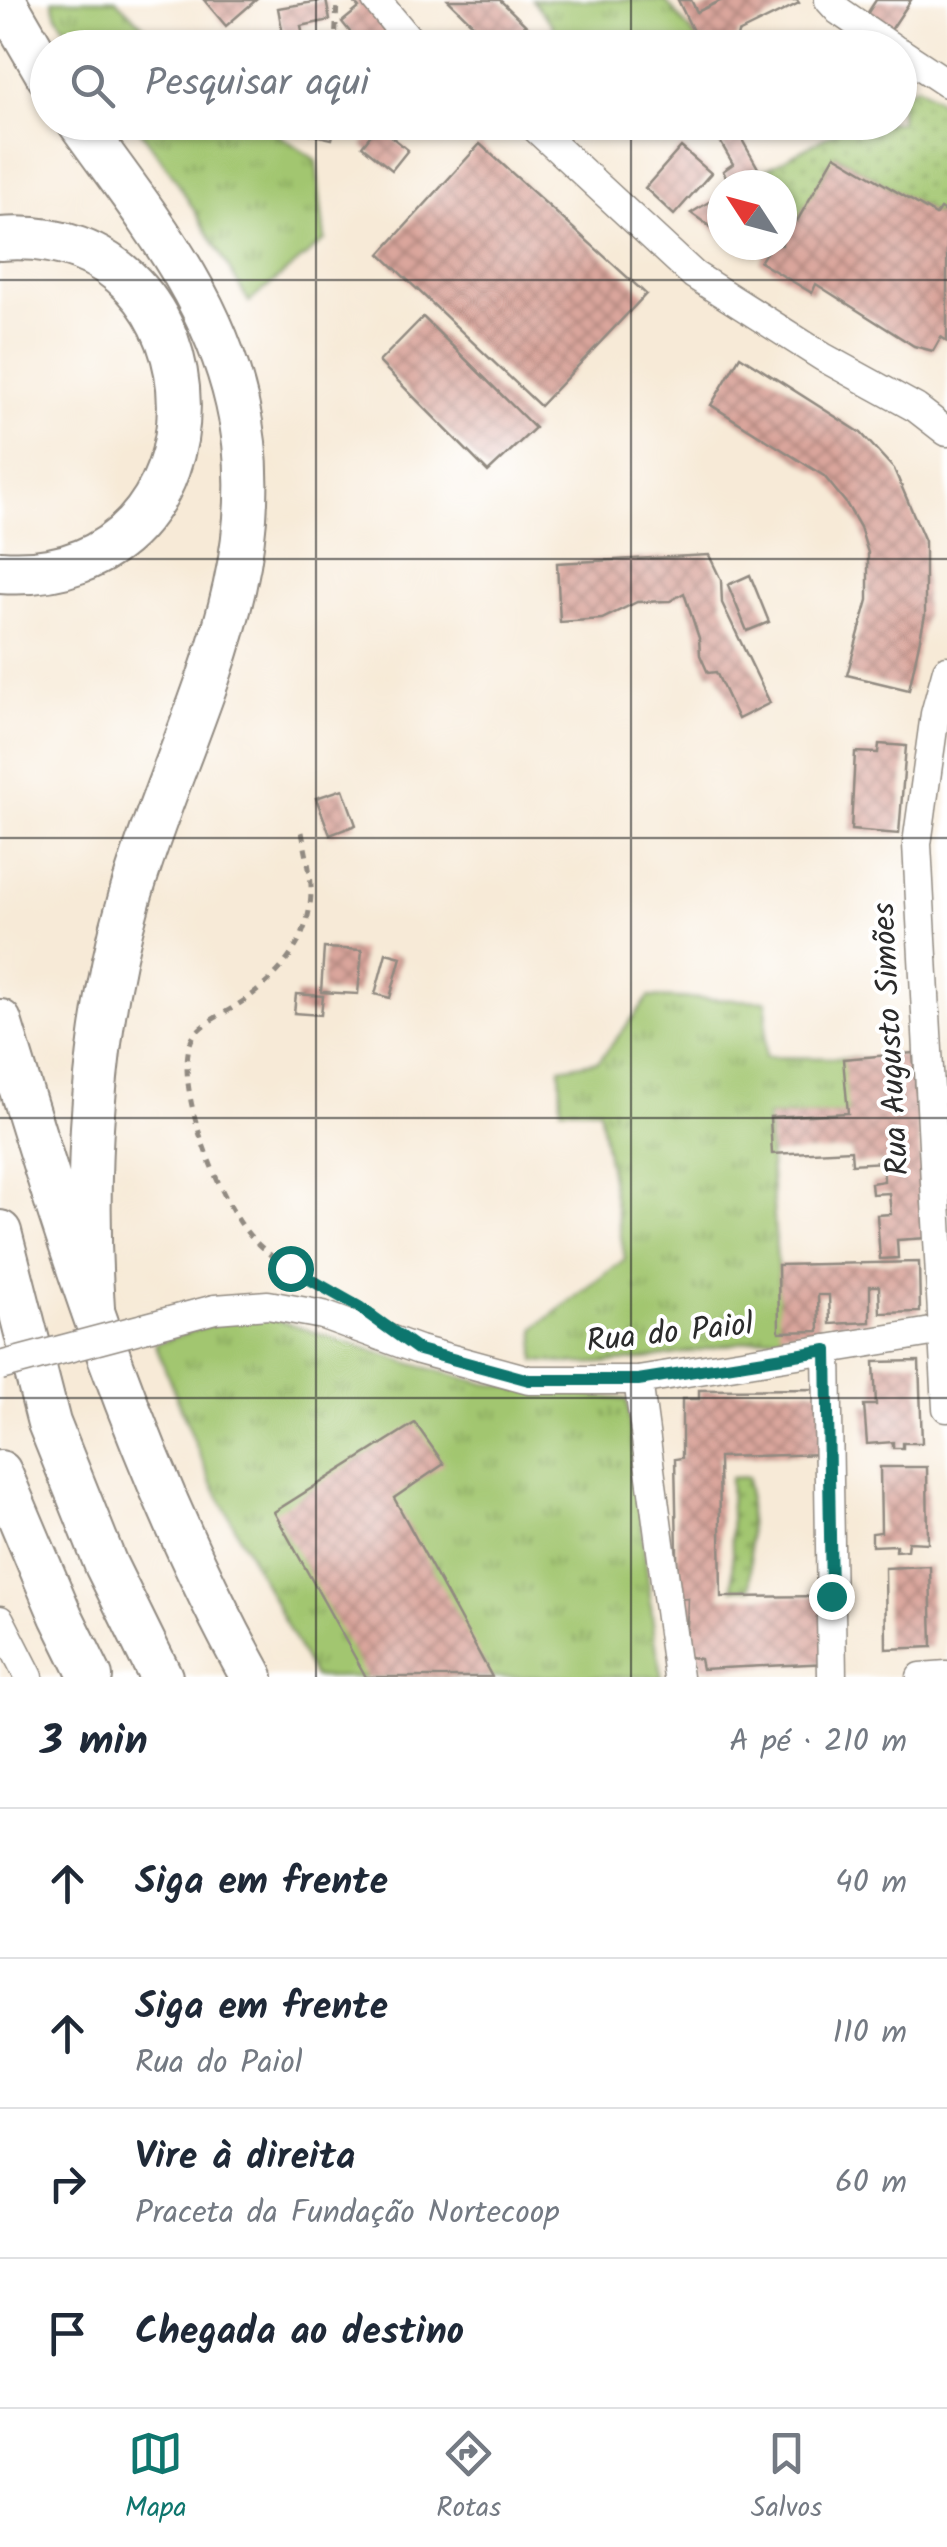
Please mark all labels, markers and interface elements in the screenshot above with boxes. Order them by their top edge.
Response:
search box [30,30,917,140]
text: Pesquisar aqui [145,55,369,115]
icon: search [65,58,120,113]
north arrow [707,170,797,260]
street label: Rua Augusto Simões [859,901,925,1177]
route start [268,1246,314,1292]
street label: Rua do Paiol [584,1300,756,1368]
route end [809,1574,855,1620]
text: 3 min [40,1709,148,1776]
text: A pé · 210 m [729,1717,907,1768]
text: Siga em frente [135,1853,388,1913]
icon: ahead [40,1856,95,1911]
text: 40 m [835,1858,907,1909]
text: Siga em frente [135,1978,388,2038]
icon: ahead [40,2006,95,2061]
text: 110 m [833,2008,907,2059]
text: Rua do Paiol [135,2038,303,2089]
text: Vire à direita [135,2128,355,2188]
icon: right [40,2156,95,2211]
text: 60 m [835,2158,907,2209]
text: Praceta da Fundação Nortecoop [135,2188,560,2239]
text: Chegada ao destino [135,2303,464,2363]
icon: arrive [40,2306,95,2361]
tab: Mapa [125,2426,187,2531]
tab: Rotas [436,2426,501,2531]
tab: Salvos [751,2426,822,2531]

